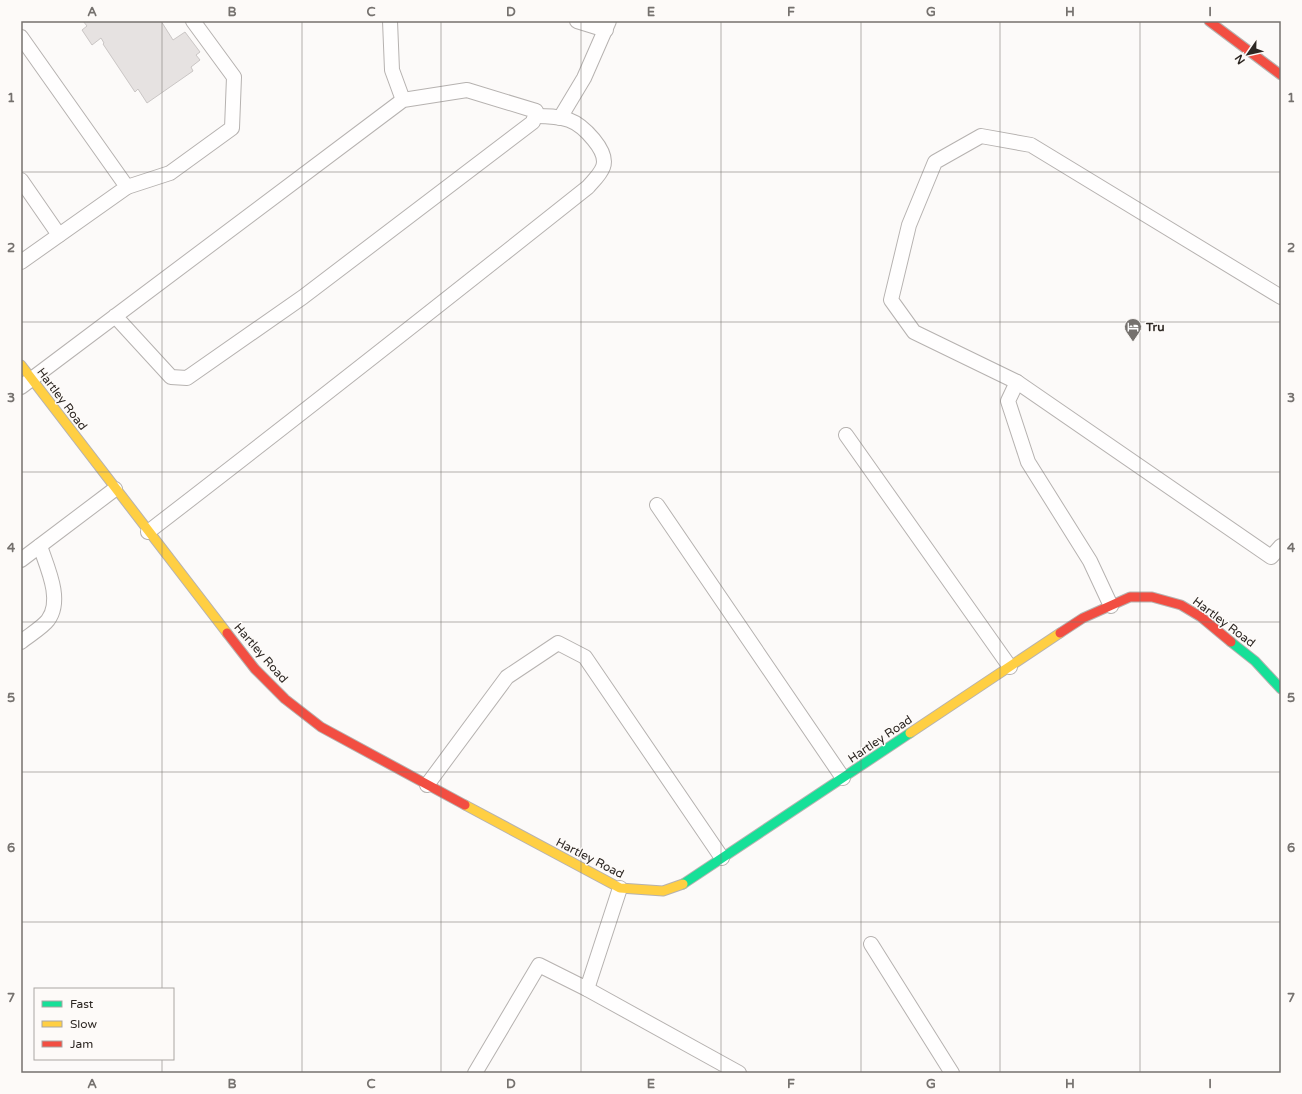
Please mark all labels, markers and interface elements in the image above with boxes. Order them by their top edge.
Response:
text: A [87,4,97,20]
text: B [227,4,237,20]
text: C [366,4,376,20]
text: D [506,4,516,20]
text: E [647,4,655,20]
text: F [787,4,795,20]
text: G [926,4,936,20]
text: H [1065,4,1075,20]
text: I [1208,4,1212,20]
north arrow [1228,34,1268,74]
text: N [1232,52,1248,67]
text: 1 [7,90,15,106]
text: 1 [1287,90,1295,106]
text: 2 [7,240,15,256]
text: 2 [1287,240,1295,256]
hotel icon: Tru [1123,317,1143,342]
place label: Tru [1145,320,1165,334]
street label: Hartley Road [34,365,90,433]
text: 3 [7,390,15,406]
text: 3 [1287,390,1295,406]
text: 4 [7,540,16,556]
text: 4 [1287,540,1296,556]
street label: Hartley Road [1190,594,1258,650]
street label: Hartley Road [231,620,291,686]
text: 5 [7,690,15,706]
text: 5 [1287,690,1295,706]
street label: Hartley Road [845,712,915,766]
street label: Hartley Road [554,835,626,881]
text: 6 [7,840,15,856]
text: 6 [1287,840,1295,856]
legend [34,988,174,1060]
text: 7 [7,990,15,1006]
text: 7 [1287,990,1295,1006]
text: Fast [70,997,94,1011]
text: Slow [70,1017,97,1031]
text: Jam [70,1037,93,1051]
text: A [87,1076,97,1092]
text: B [227,1076,237,1092]
text: C [366,1076,376,1092]
text: D [506,1076,516,1092]
text: E [647,1076,655,1092]
text: F [787,1076,795,1092]
text: G [926,1076,936,1092]
text: H [1065,1076,1075,1092]
text: I [1208,1076,1212,1092]

